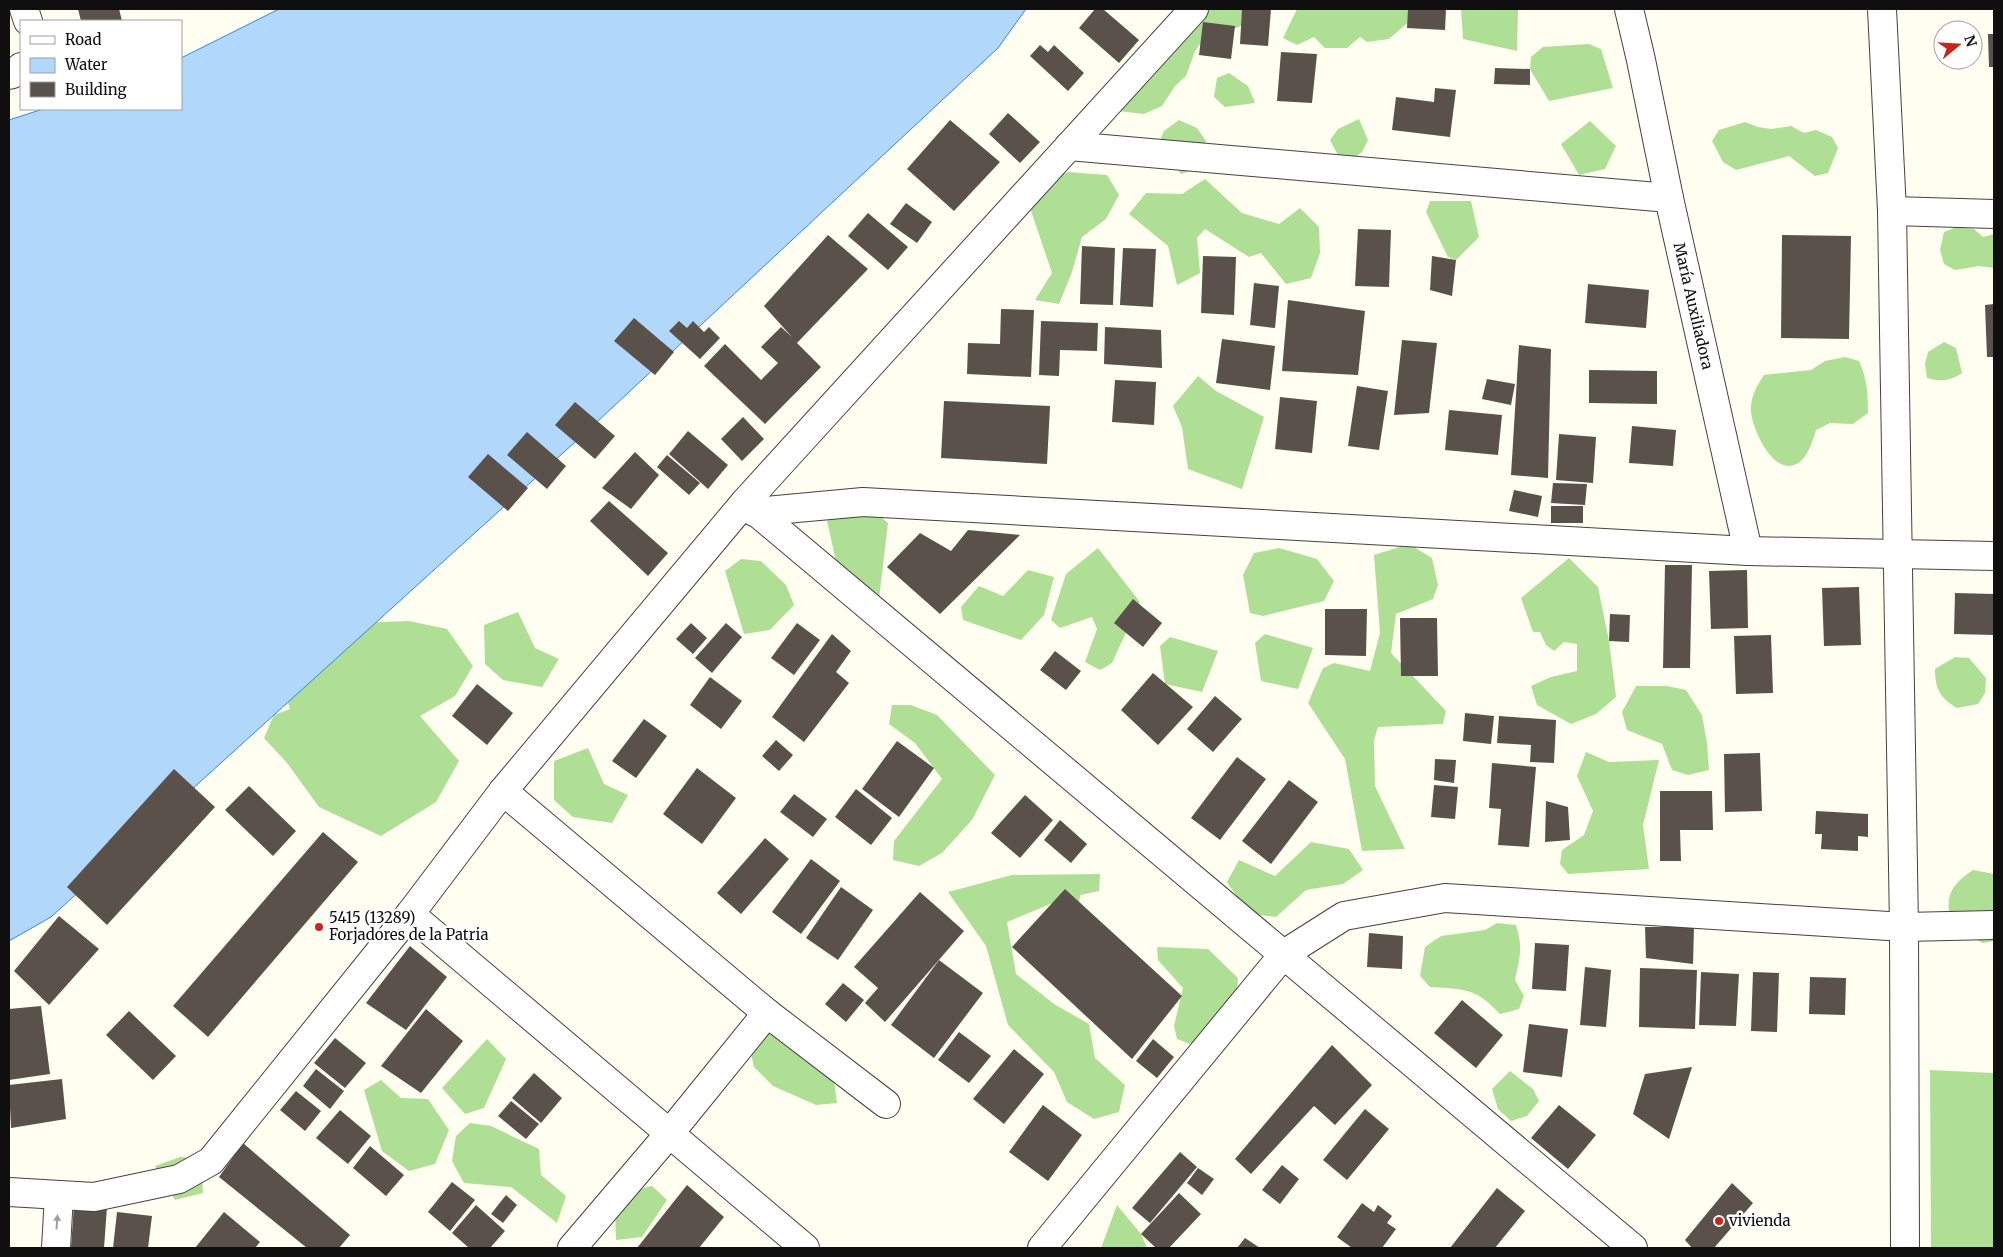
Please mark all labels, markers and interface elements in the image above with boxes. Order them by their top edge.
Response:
legend [20,20,182,110]
north arrow [1933,20,1983,70]
text: Road [65,30,101,49]
text: N [1960,33,1981,49]
text: Water [64,55,108,74]
text: Building [65,80,127,99]
street label: María Auxiliadora [1670,241,1717,371]
place label: 5415 (13289) Forjadores de la Patria [329,908,488,944]
marker: 5415 (13289) Forjadores de la Patria [313,921,325,933]
place label: vivienda [1728,1211,1791,1230]
one-way arrow [54,1213,62,1229]
marker: vivienda [1713,1215,1725,1227]

